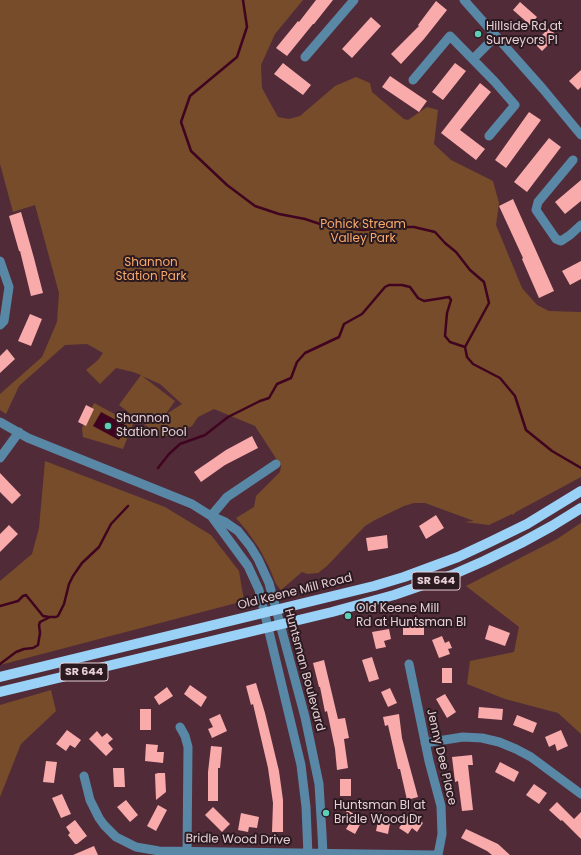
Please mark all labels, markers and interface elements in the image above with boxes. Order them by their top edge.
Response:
place label: Hillside Rd at Surveyors Pl [486,20,562,48]
marker: Hillside Rd at Surveyors Pl [473,29,483,39]
park label: Pohick Stream Valley Park [320,218,406,246]
park label: Shannon Station Park [115,256,187,284]
place label: Shannon Station Pool [116,412,187,440]
marker: Shannon Station Pool [103,421,113,431]
street label: Old Keene Mill Road [236,571,354,613]
road number: SR 644 [412,572,460,590]
place label: Old Keene Mill Rd at Huntsman Bl [356,602,466,630]
street label: Huntsman Boulevard [281,607,327,733]
marker: Old Keene Mill Rd at Huntsman Bl [343,611,353,621]
road number: SR 644 [60,663,108,681]
street label: Jenny Dee Place [423,707,459,807]
place label: Huntsman Bl at Bridle Wood Dr [334,799,426,827]
marker: Huntsman Bl at Bridle Wood Dr [321,808,331,818]
street label: Bridle Wood Drive [185,832,291,848]

